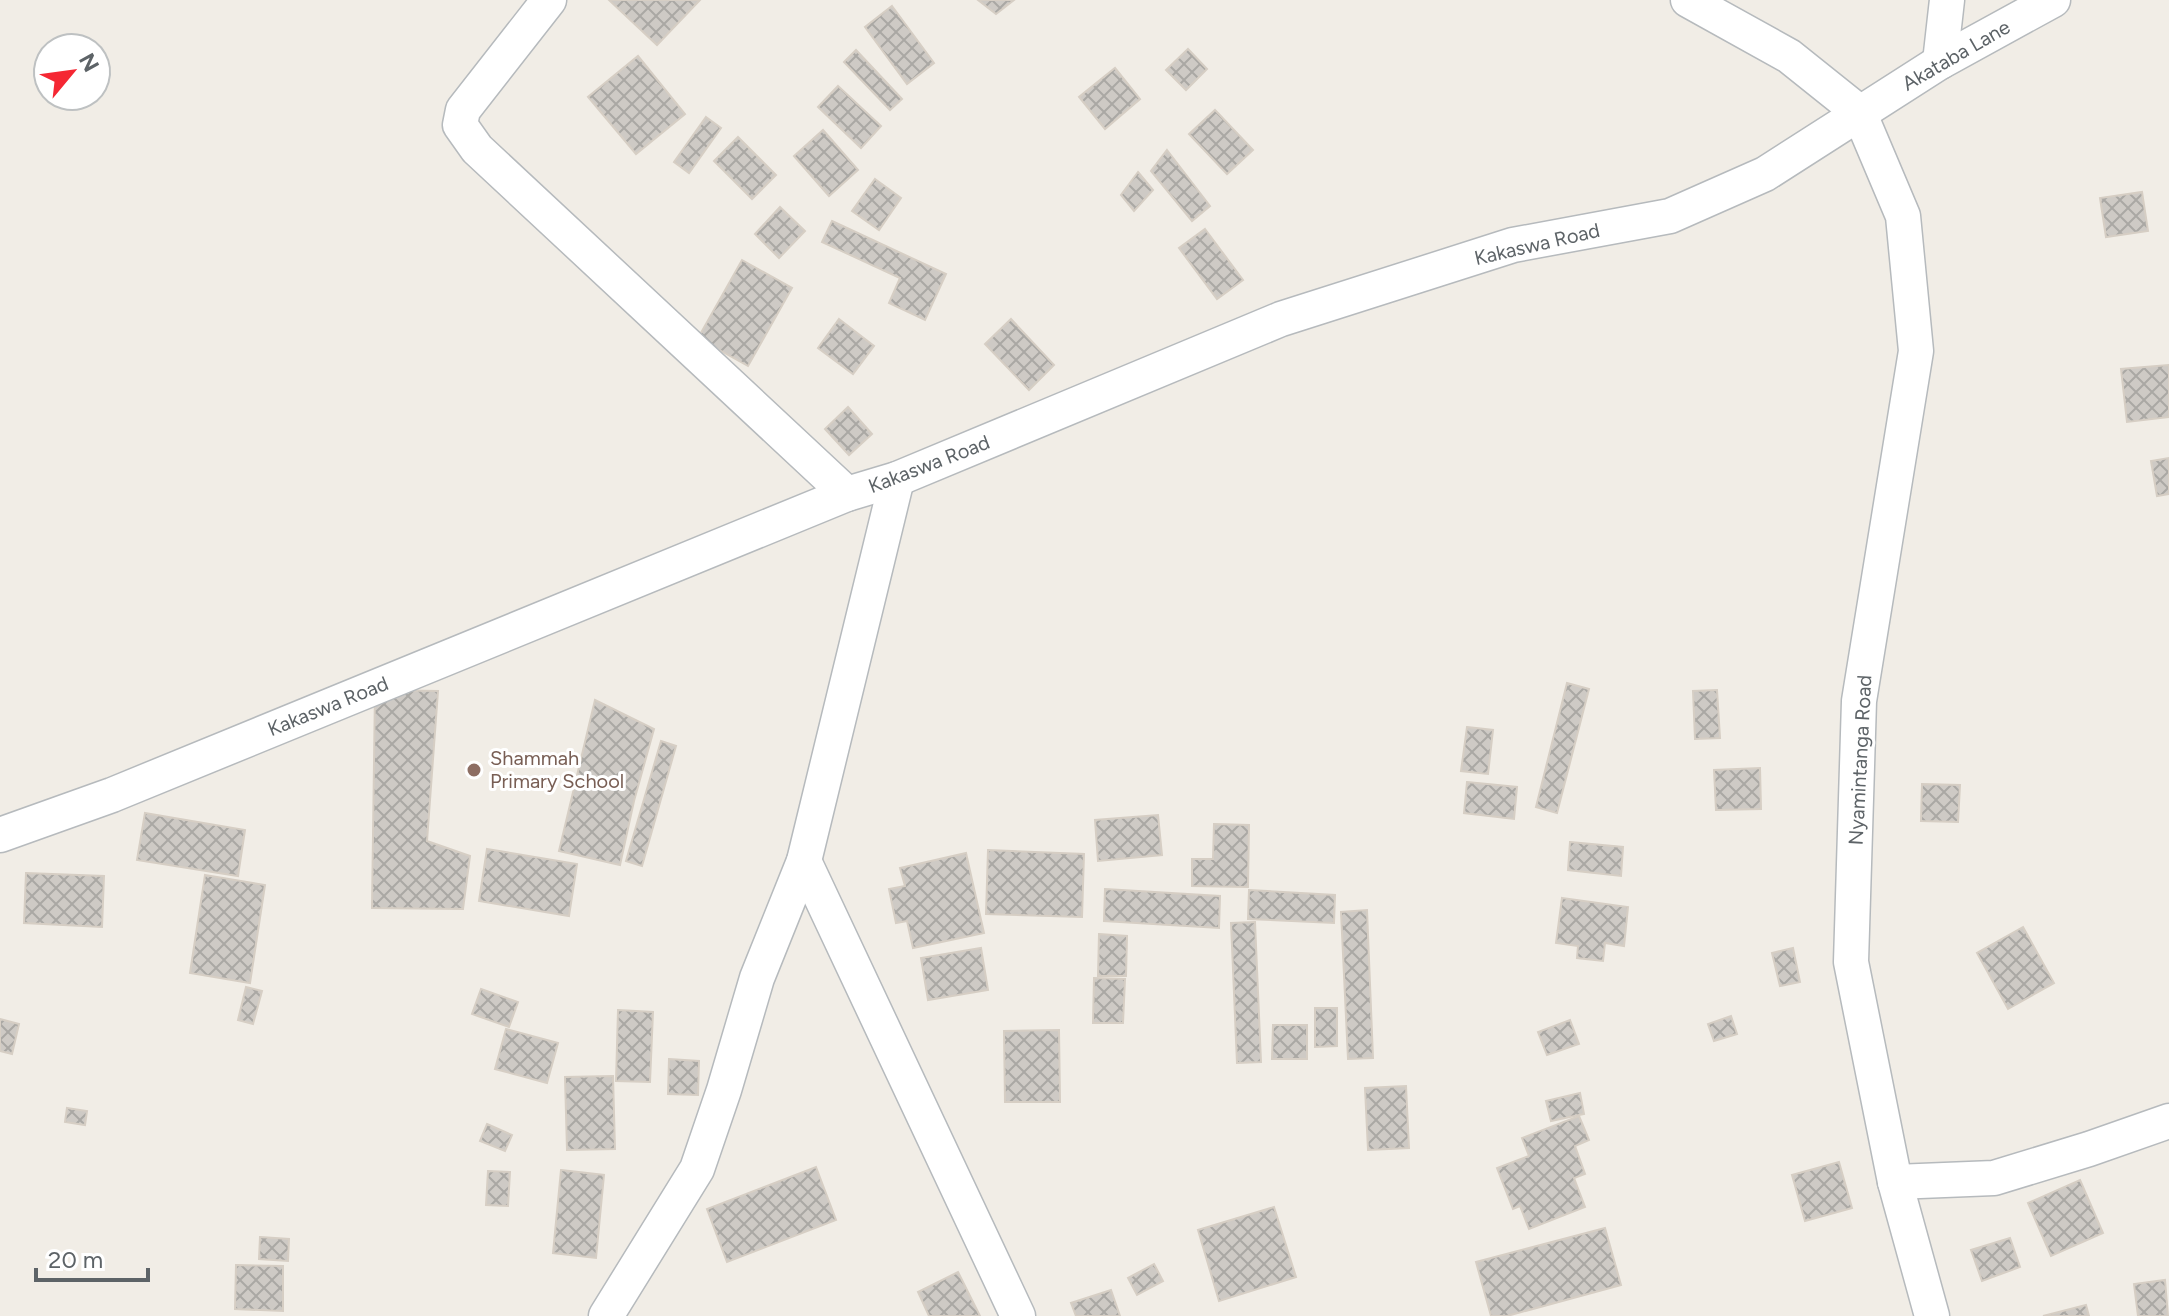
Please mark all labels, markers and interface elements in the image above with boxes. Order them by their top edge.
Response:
street label: Akataba Lane [1898,14,2014,96]
north arrow [32,32,112,112]
text: N [73,49,105,77]
street label: Kakaswa Road [1472,218,1602,270]
street label: Kakaswa Road [865,430,993,498]
street label: Kakaswa Road [264,671,392,741]
street label: Nyamintanga Road [1844,674,1876,846]
place label: Shammah Primary School [490,746,624,793]
marker: Shammah Primary School [465,761,483,779]
scale bar [36,1232,148,1282]
text: 20 m [48,1245,103,1274]

